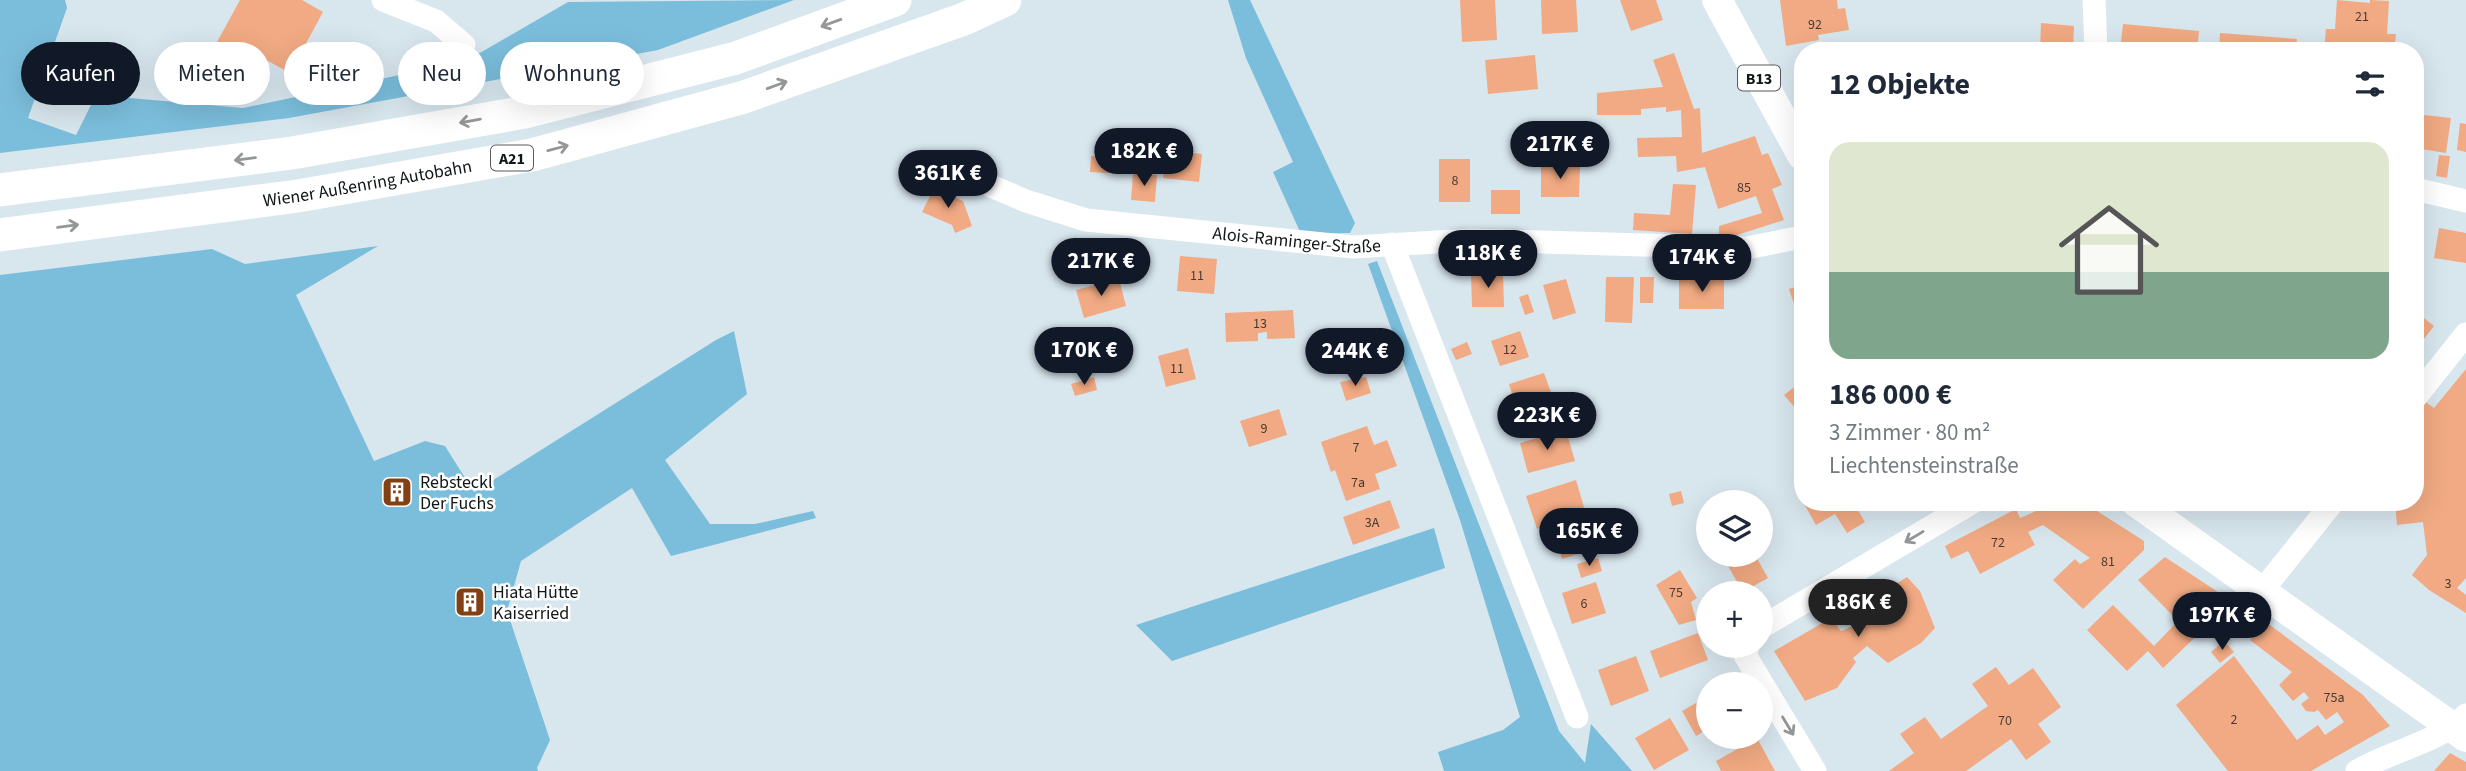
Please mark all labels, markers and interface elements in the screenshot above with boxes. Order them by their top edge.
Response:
house number: 21 [2355,7,2369,27]
house number: 92 [1808,15,1822,35]
one-way arrow [820,18,842,30]
chip: Kaufen [21,42,140,105]
chip: Mieten [154,42,270,105]
chip: Filter [284,42,384,105]
chip: Neu [398,42,486,105]
chip: Wohnung [500,42,644,105]
text: 12 Objekte [1829,63,1970,106]
icon: filters [2351,65,2389,103]
road number: B13 [1738,66,1780,90]
one-way arrow [765,78,787,91]
one-way arrow [459,115,482,128]
pin: 217K € [1503,122,1617,181]
text: 217K € [1526,127,1594,160]
pin: 182K € [1087,128,1201,188]
text: 182K € [1110,134,1178,167]
one-way arrow [547,140,569,153]
road number: A21 [491,146,533,170]
pin: 361K € [891,150,1005,210]
one-way arrow [235,152,257,165]
street label: Wiener Außenring Autobahn [261,154,474,213]
text: 361K € [914,156,982,189]
house number: 8 [1452,171,1459,191]
house number: 85 [1737,178,1751,198]
icon: home [2046,187,2172,313]
one-way arrow [56,220,79,233]
street label: Alois-Raminger-Straße [1211,221,1382,260]
pin: 118K € [1431,230,1545,290]
pin: 174K € [1645,234,1759,294]
text: 118K € [1454,236,1522,269]
pin: 217K € [1044,238,1158,298]
text: 174K € [1668,240,1736,273]
text: 217K € [1067,244,1135,277]
house number: 11 [1190,266,1204,286]
house number: 13 [1253,314,1267,334]
pin: 170K € [1027,328,1141,387]
pin: 244K € [1298,328,1412,388]
text: 170K € [1050,333,1118,366]
text: 244K € [1321,334,1389,367]
house number: 12 [1503,340,1517,360]
house number: 11 [1170,359,1184,379]
text: 186 000 € [1829,373,1952,416]
pin: 223K € [1490,392,1604,452]
text: 223K € [1513,398,1581,431]
text: 3 Zimmer · 80 m² [1829,416,1991,449]
house number: 9 [1261,419,1268,439]
house number: 7 [1353,438,1360,458]
text: Liechtensteinstraße [1829,449,2019,482]
place label: Rebsteckl Der Fuchs [420,470,494,516]
house number: 7a [1351,473,1365,493]
building icon: Rebsteckl Der Fuchs [380,475,414,509]
map controls [1696,490,1773,749]
button: layers [1696,490,1773,567]
pin: 165K € [1532,508,1646,568]
house number: 3A [1365,513,1380,533]
text: 165K € [1555,514,1623,547]
one-way arrow [1904,531,1924,545]
house number: 72 [1991,533,2005,553]
house number: 81 [2101,552,2115,572]
house number: 3 [2445,574,2452,594]
place label: Hiata Hütte Kaiserried [493,580,578,626]
pin: 186K € [1801,580,1915,639]
button: + [1696,581,1773,658]
house number: 75 [1669,583,1683,603]
building icon: Hiata Hütte Kaiserried [453,585,487,619]
text: 186K € [1824,585,1892,618]
pin: 197K € [2165,592,2279,652]
house number: 6 [1581,594,1588,614]
text: 197K € [2188,598,2256,631]
button: − [1696,672,1773,749]
house number: 75a [2324,688,2344,708]
house number: 2 [2231,710,2238,730]
house number: 70 [1998,711,2012,731]
one-way arrow [1781,715,1795,735]

